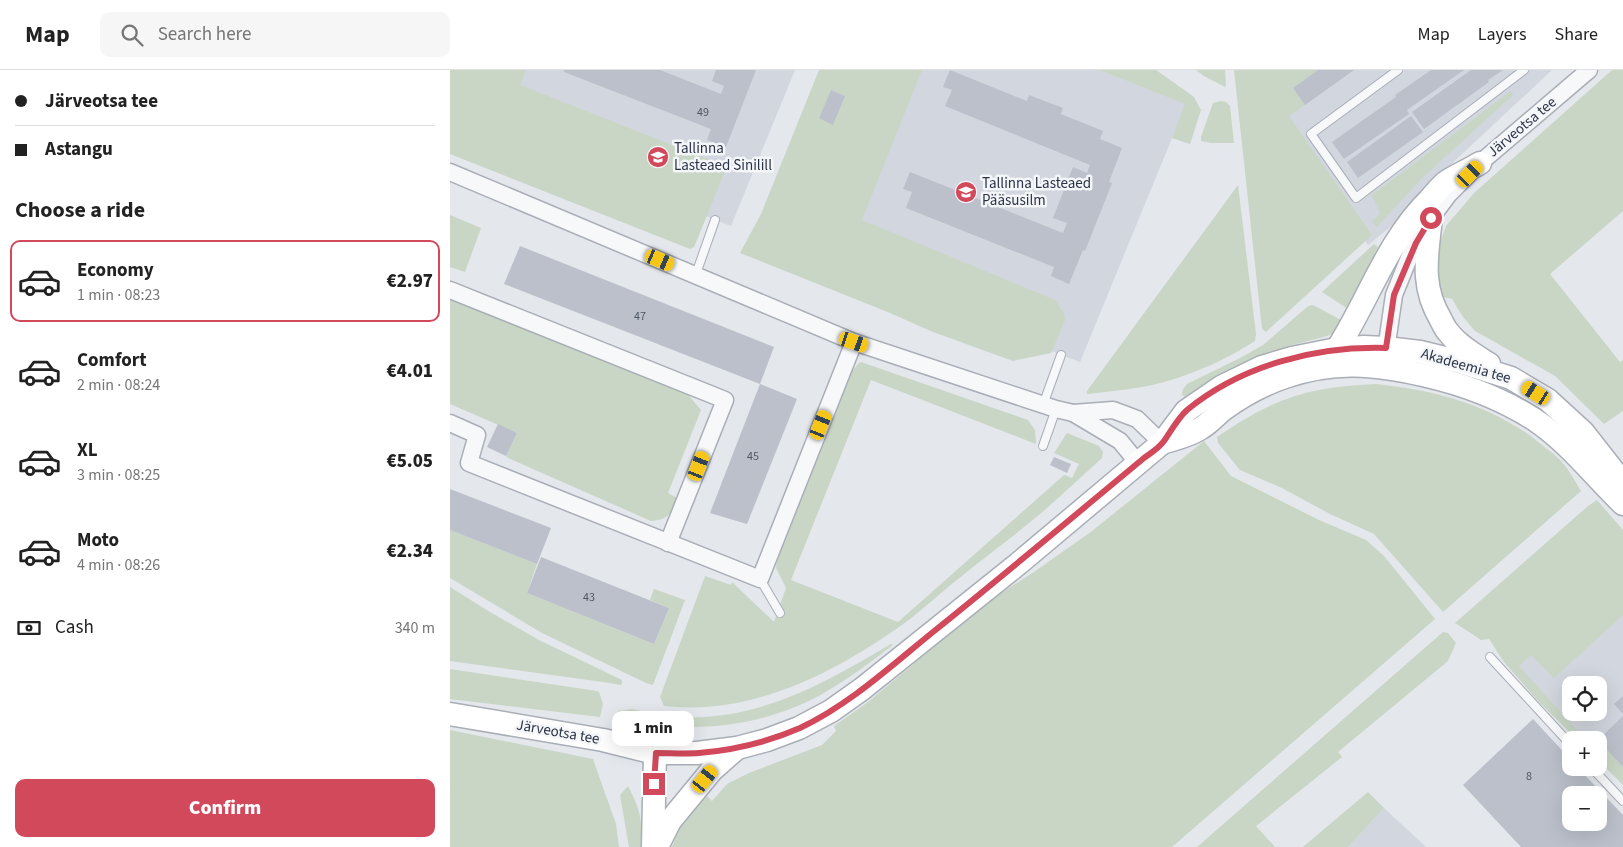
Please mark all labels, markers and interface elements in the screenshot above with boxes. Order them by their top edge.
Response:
search box [100,12,450,57]
text: Map [25,17,70,52]
icon: search [118,21,146,49]
text: Search here [158,21,251,48]
text: Map [1418,22,1450,47]
text: Layers [1478,22,1527,47]
text: Share [1555,22,1598,47]
text: Järveotsa tee [45,88,158,115]
street label: Järveotsa tee [1483,92,1561,162]
house number: 49 [697,104,709,121]
text: Astangu [45,136,113,163]
place label: Tallinna Lasteaed Sinilill [674,138,772,176]
school or university icon: Tallinna Lasteaed Sinilill [646,145,670,169]
car [1454,158,1485,190]
place label: Tallinna Lasteaed Pääsusilm [982,173,1091,211]
school or university icon: Tallinna Lasteaed Pääsusilm [954,180,978,204]
text: Choose a ride [15,194,145,226]
route start [1420,207,1442,229]
car [643,247,676,273]
text: Economy [77,257,154,284]
icon: car [17,259,62,304]
text: €2.97 [387,268,433,295]
text: 1 min · 08:23 [77,284,160,306]
house number: 47 [634,308,646,325]
car [837,330,870,354]
street label: Akadeemia tee [1419,343,1513,389]
text: Comfort [77,347,147,374]
icon: car [17,349,62,394]
text: €4.01 [387,358,433,385]
text: 2 min · 08:24 [77,374,160,396]
car [1519,379,1552,407]
car [808,408,833,442]
text: XL [77,437,98,464]
icon: car [17,439,62,484]
text: €5.05 [387,448,433,475]
house number: 45 [747,448,759,465]
car [686,449,711,483]
text: 3 min · 08:25 [77,464,160,486]
text: Moto [77,527,119,554]
icon: car [17,529,62,574]
text: €2.34 [387,538,433,565]
text: 4 min · 08:26 [77,554,160,576]
house number: 43 [583,589,595,606]
icon: cash [15,614,43,642]
text: Cash [55,614,94,641]
text: 340 m [395,617,435,639]
map controls [1562,676,1607,831]
button: locate [1562,676,1607,721]
callout: 1 min [613,712,695,746]
street label: Järveotsa tee [515,714,601,750]
text: 1 min [633,717,673,739]
button: + [1562,731,1607,776]
car [689,763,720,795]
house number: 8 [1526,768,1532,785]
route end [643,773,665,795]
button: Confirm [15,779,435,837]
button: − [1562,786,1607,831]

